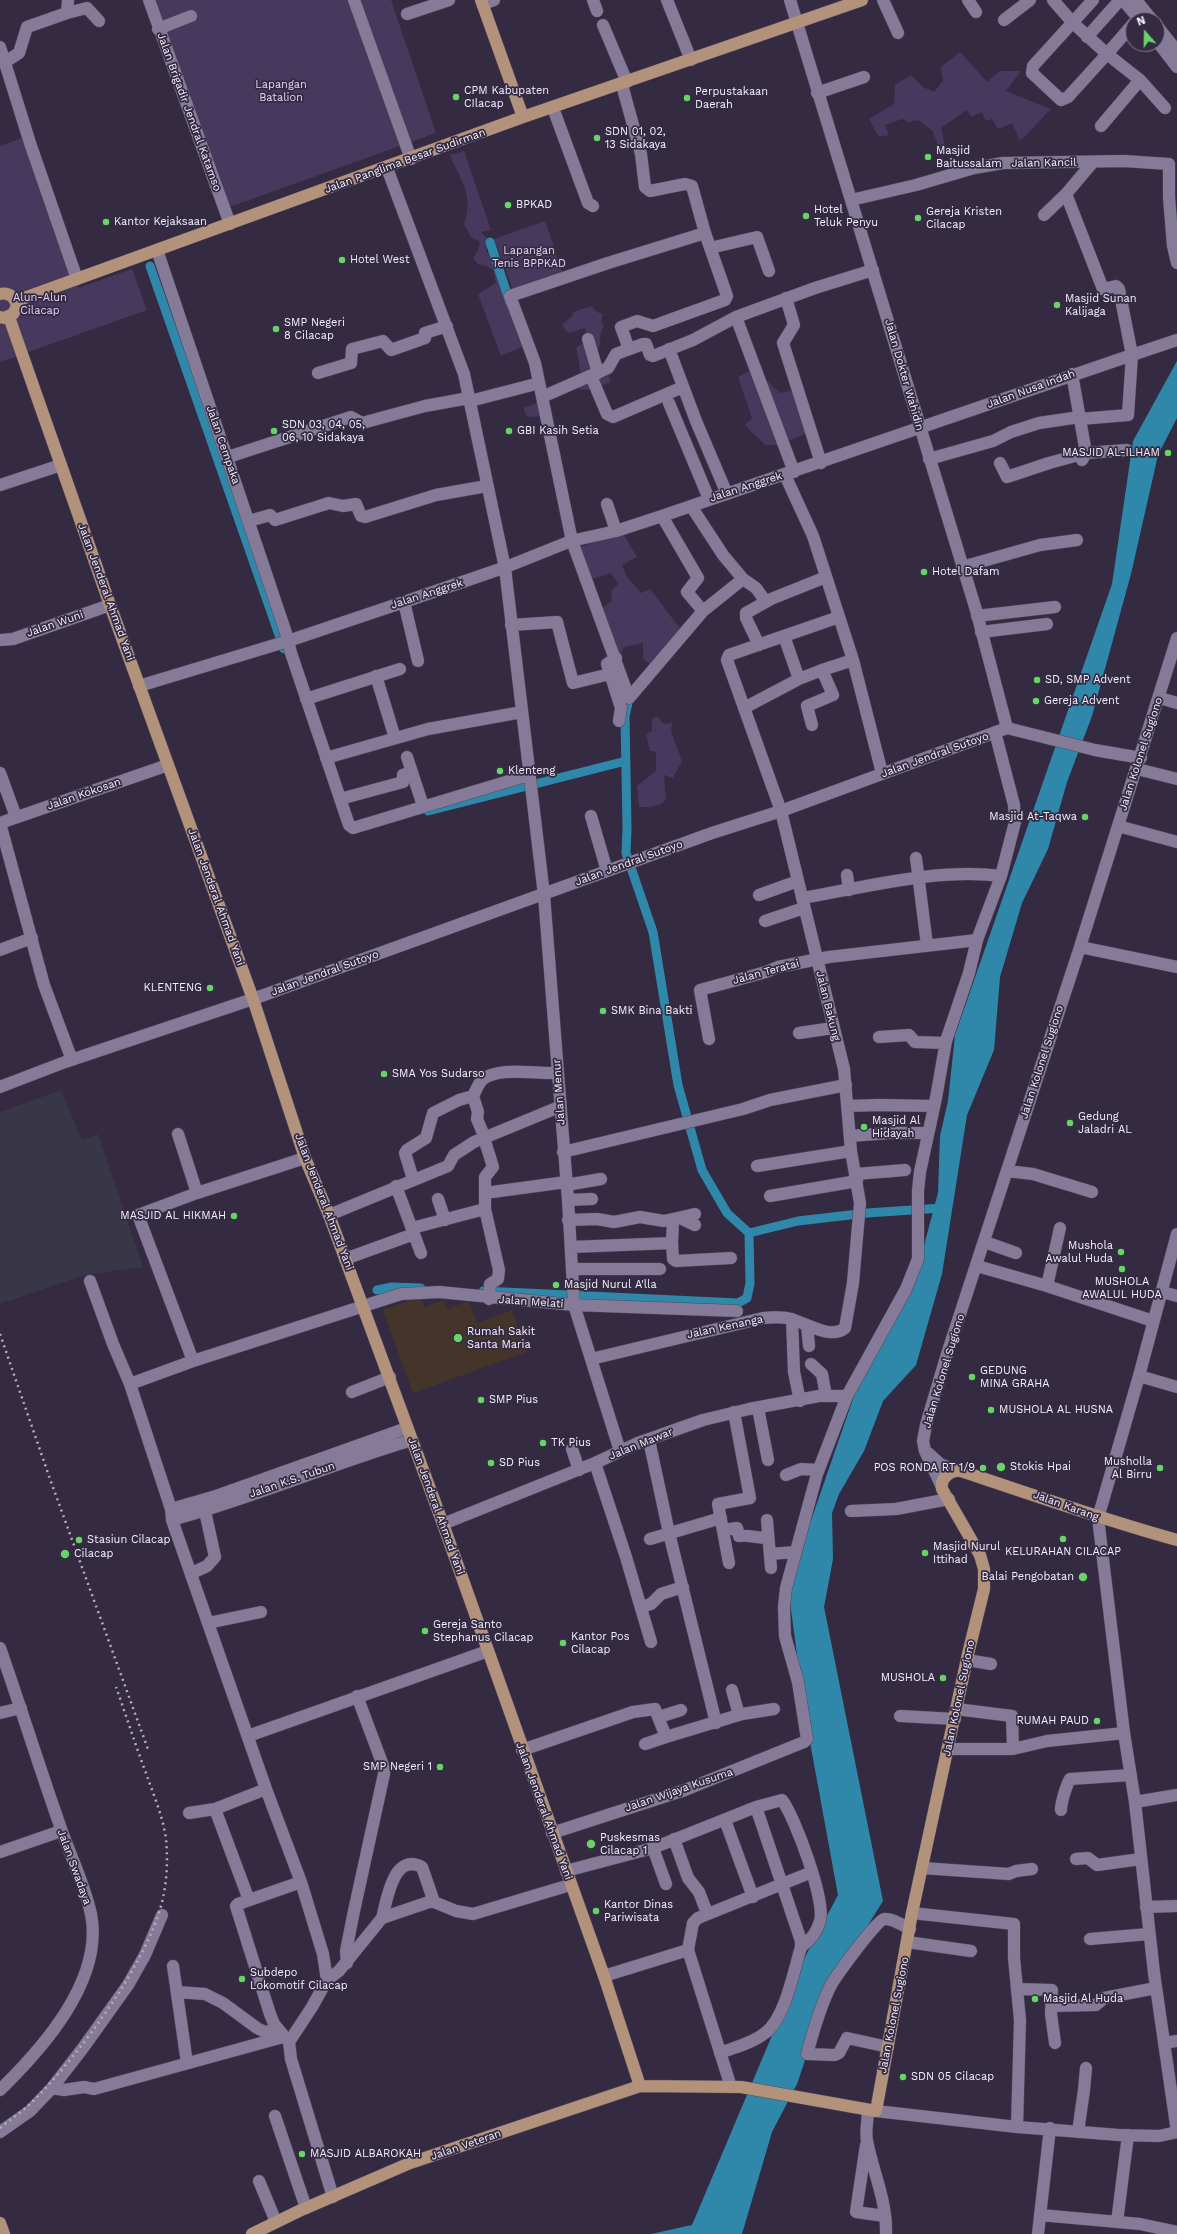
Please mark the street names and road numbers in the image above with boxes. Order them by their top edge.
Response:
street label: Jalan Brigadir Jendral Katamso [154,31,224,193]
street label: Jalan Panglima Besar Sudirman [323,126,487,196]
street label: Jalan Kancil [1011,156,1077,170]
street label: Jalan Dokter Wahidin [882,318,926,432]
street label: Jalan Nusa Indah [985,367,1077,411]
street label: Jalan Cempaka [203,404,243,486]
street label: Jalan Anggrek [708,469,784,505]
street label: Jalan Jenderal Ahmad Yani [75,521,137,663]
street label: Jalan Anggrek [389,576,465,612]
street label: Jalan Wuni [25,608,85,640]
street label: Jalan Kolonel Sugiono [1116,696,1166,812]
street label: Jalan Jendral Sutoyo [879,729,991,781]
street label: Jalan Kokosan [45,775,123,813]
street label: Jalan Jenderal Ahmad Yani [185,826,247,968]
street label: Jalan Jendral Sutoyo [573,837,685,889]
street label: Jalan Jendral Sutoyo [269,947,381,999]
street label: Jalan Teratai [731,957,801,987]
street label: Jalan Bakung [813,970,843,1042]
street label: Jalan Kolonel Sugiono [1017,1004,1067,1120]
street label: Jalan Menur [550,1059,568,1125]
street label: Jalan Jenderal Ahmad Yani [292,1132,356,1272]
street label: Jalan Melati [498,1293,564,1311]
street label: Jalan Kenanga [686,1312,764,1342]
street label: Jalan Kolonel Sugiono [920,1312,968,1430]
street label: Jalan Mawar [607,1425,675,1463]
street label: Jalan Jenderal Ahmad Yani [405,1435,467,1577]
street label: Jalan K.S. Tubun [248,1459,336,1501]
street label: Jalan Karang [1031,1488,1101,1524]
street label: Jalan Kolonel Sugiono [940,1639,978,1757]
street label: Jalan Jenderal Ahmad Yani [513,1740,575,1882]
street label: Jalan Wijaya Kusuma [623,1765,735,1815]
street label: Jalan Swadaya [54,1827,94,1907]
street label: Jalan Kolonel Sugiono [876,1956,912,2074]
street label: Jalan Veteran [429,2127,503,2163]

